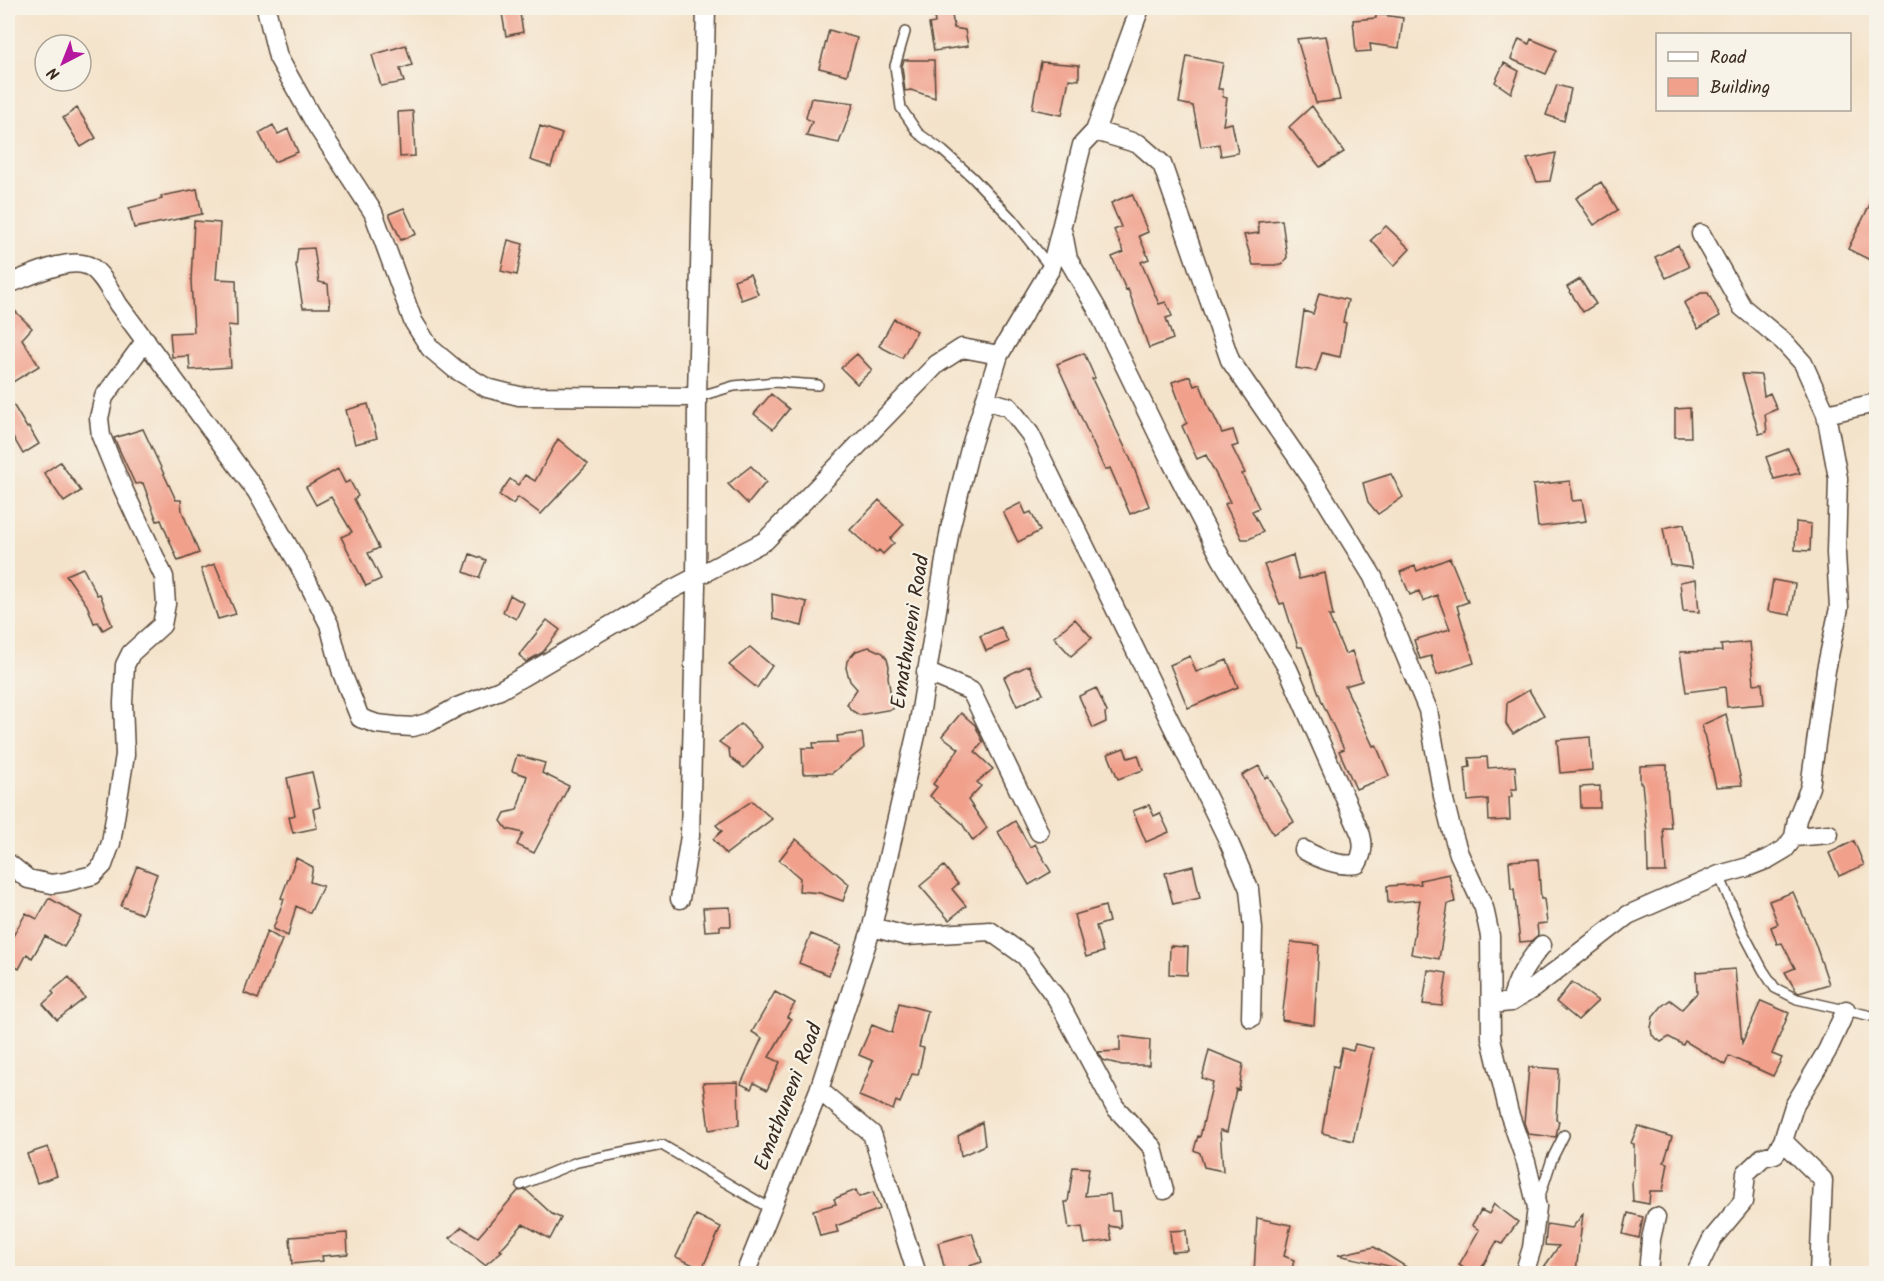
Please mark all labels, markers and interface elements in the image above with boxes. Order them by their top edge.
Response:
north arrow [33,33,93,93]
legend [1656,33,1851,111]
text: Road [1710,44,1747,73]
text: N [42,60,66,86]
text: Building [1710,74,1770,103]
street label: Emathuneni Road [883,552,940,711]
street label: Emathuneni Road [746,1018,832,1176]

